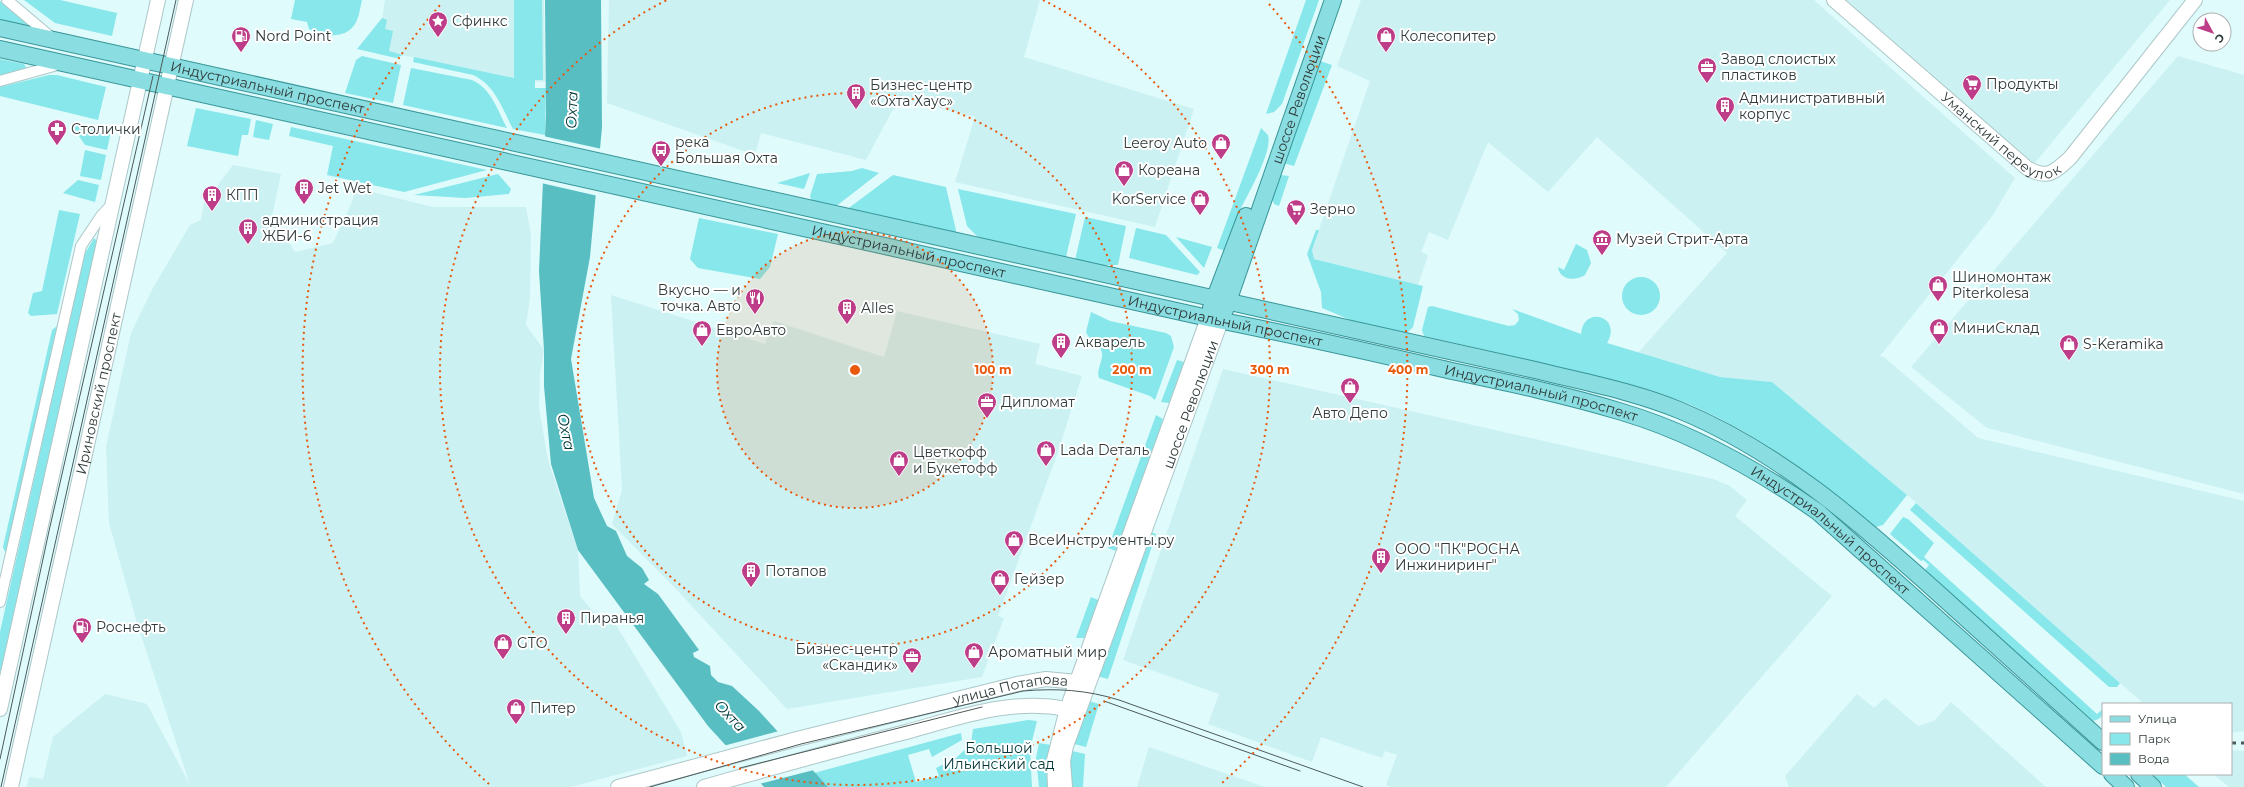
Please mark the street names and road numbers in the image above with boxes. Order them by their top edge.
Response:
street label: шоссе Революции [1268,33,1329,166]
street label: Индустриальный проспект [169,57,367,118]
street label: Уманский переулок [1937,88,2065,183]
street label: Индустриальный проспект [810,221,1008,282]
street label: Индустриальный проспект [1126,291,1325,351]
street label: Ириновский проспект [72,311,125,476]
street label: шоссе Революции [1159,338,1222,471]
street label: Индустриальный проспект [1443,361,1640,425]
street label: Индустриальный проспект [1747,462,1914,599]
street label: улица Потапова [950,670,1069,709]

